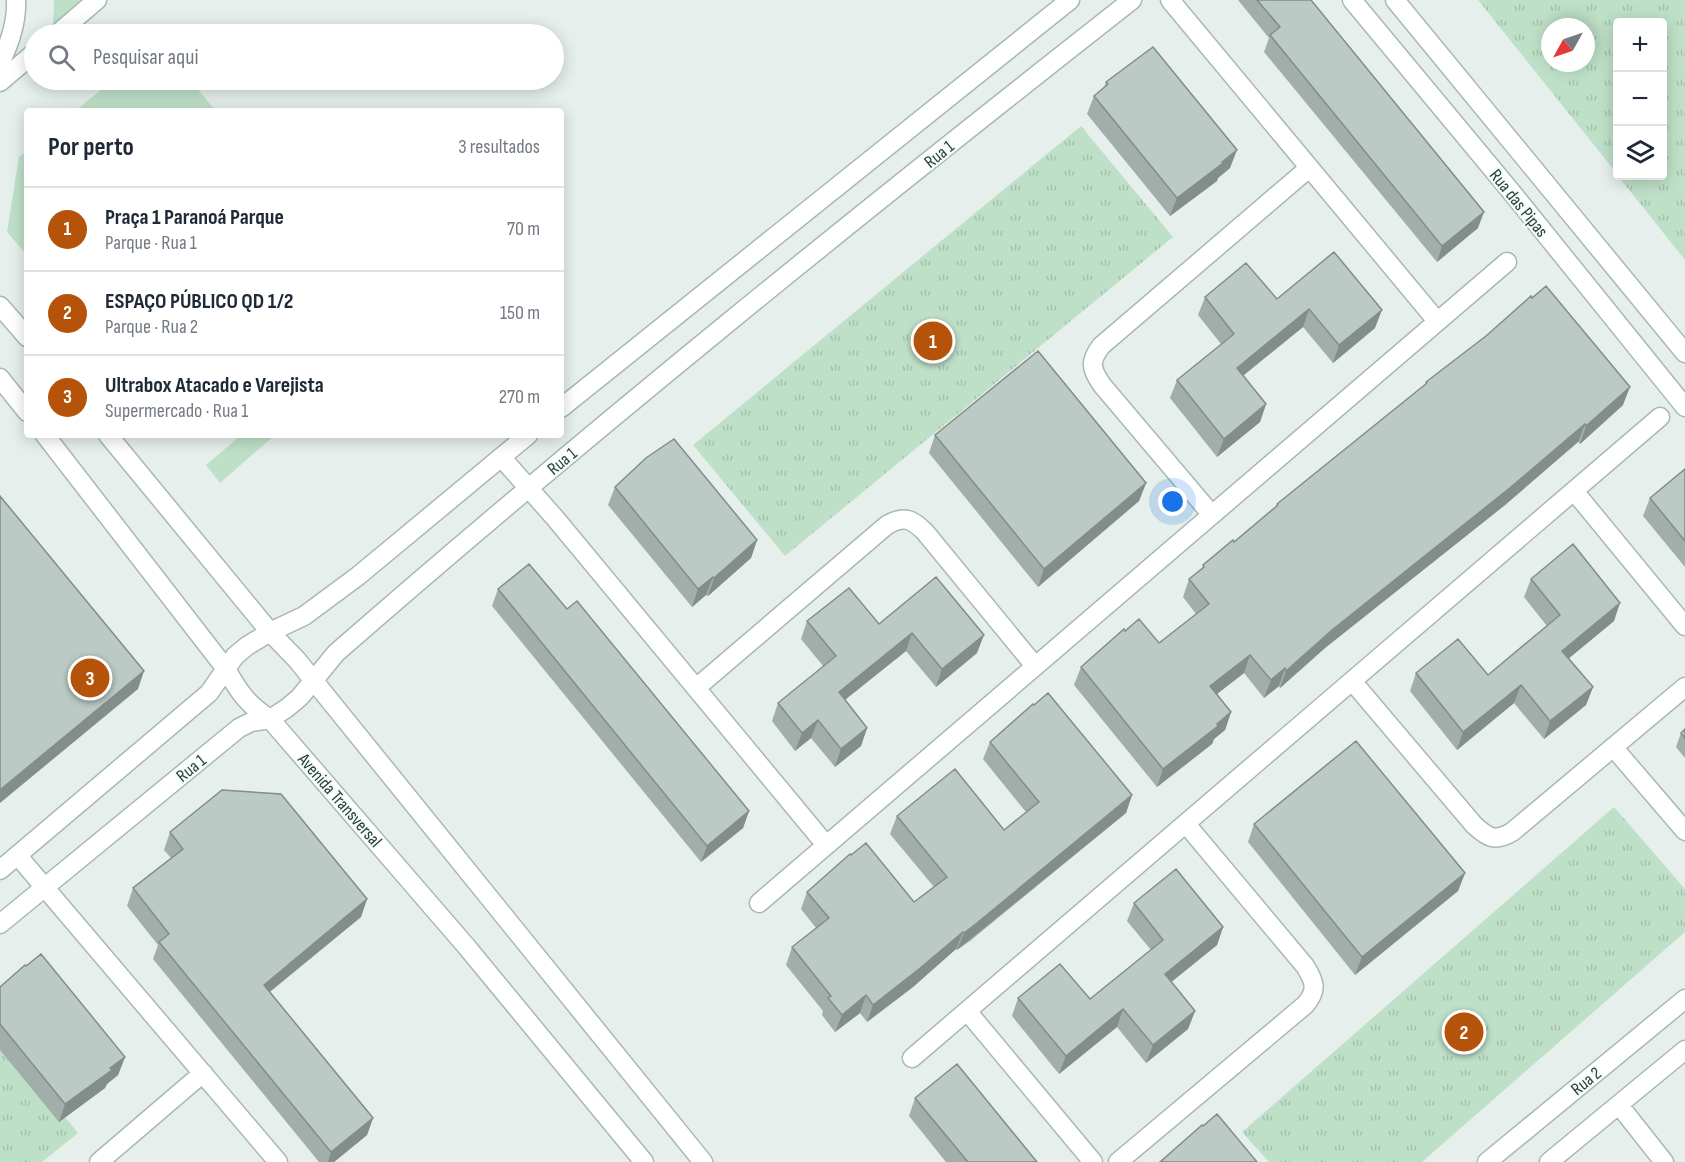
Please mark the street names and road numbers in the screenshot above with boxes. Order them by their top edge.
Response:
street label: Rua 1 [920,136,959,173]
street label: Rua das Pipas [1485,165,1552,241]
street label: Rua 1 [543,443,582,480]
street label: Avenida Transversal [293,748,386,852]
street label: Rua 1 [172,750,211,787]
street label: Rua 2 [1567,1063,1606,1100]

